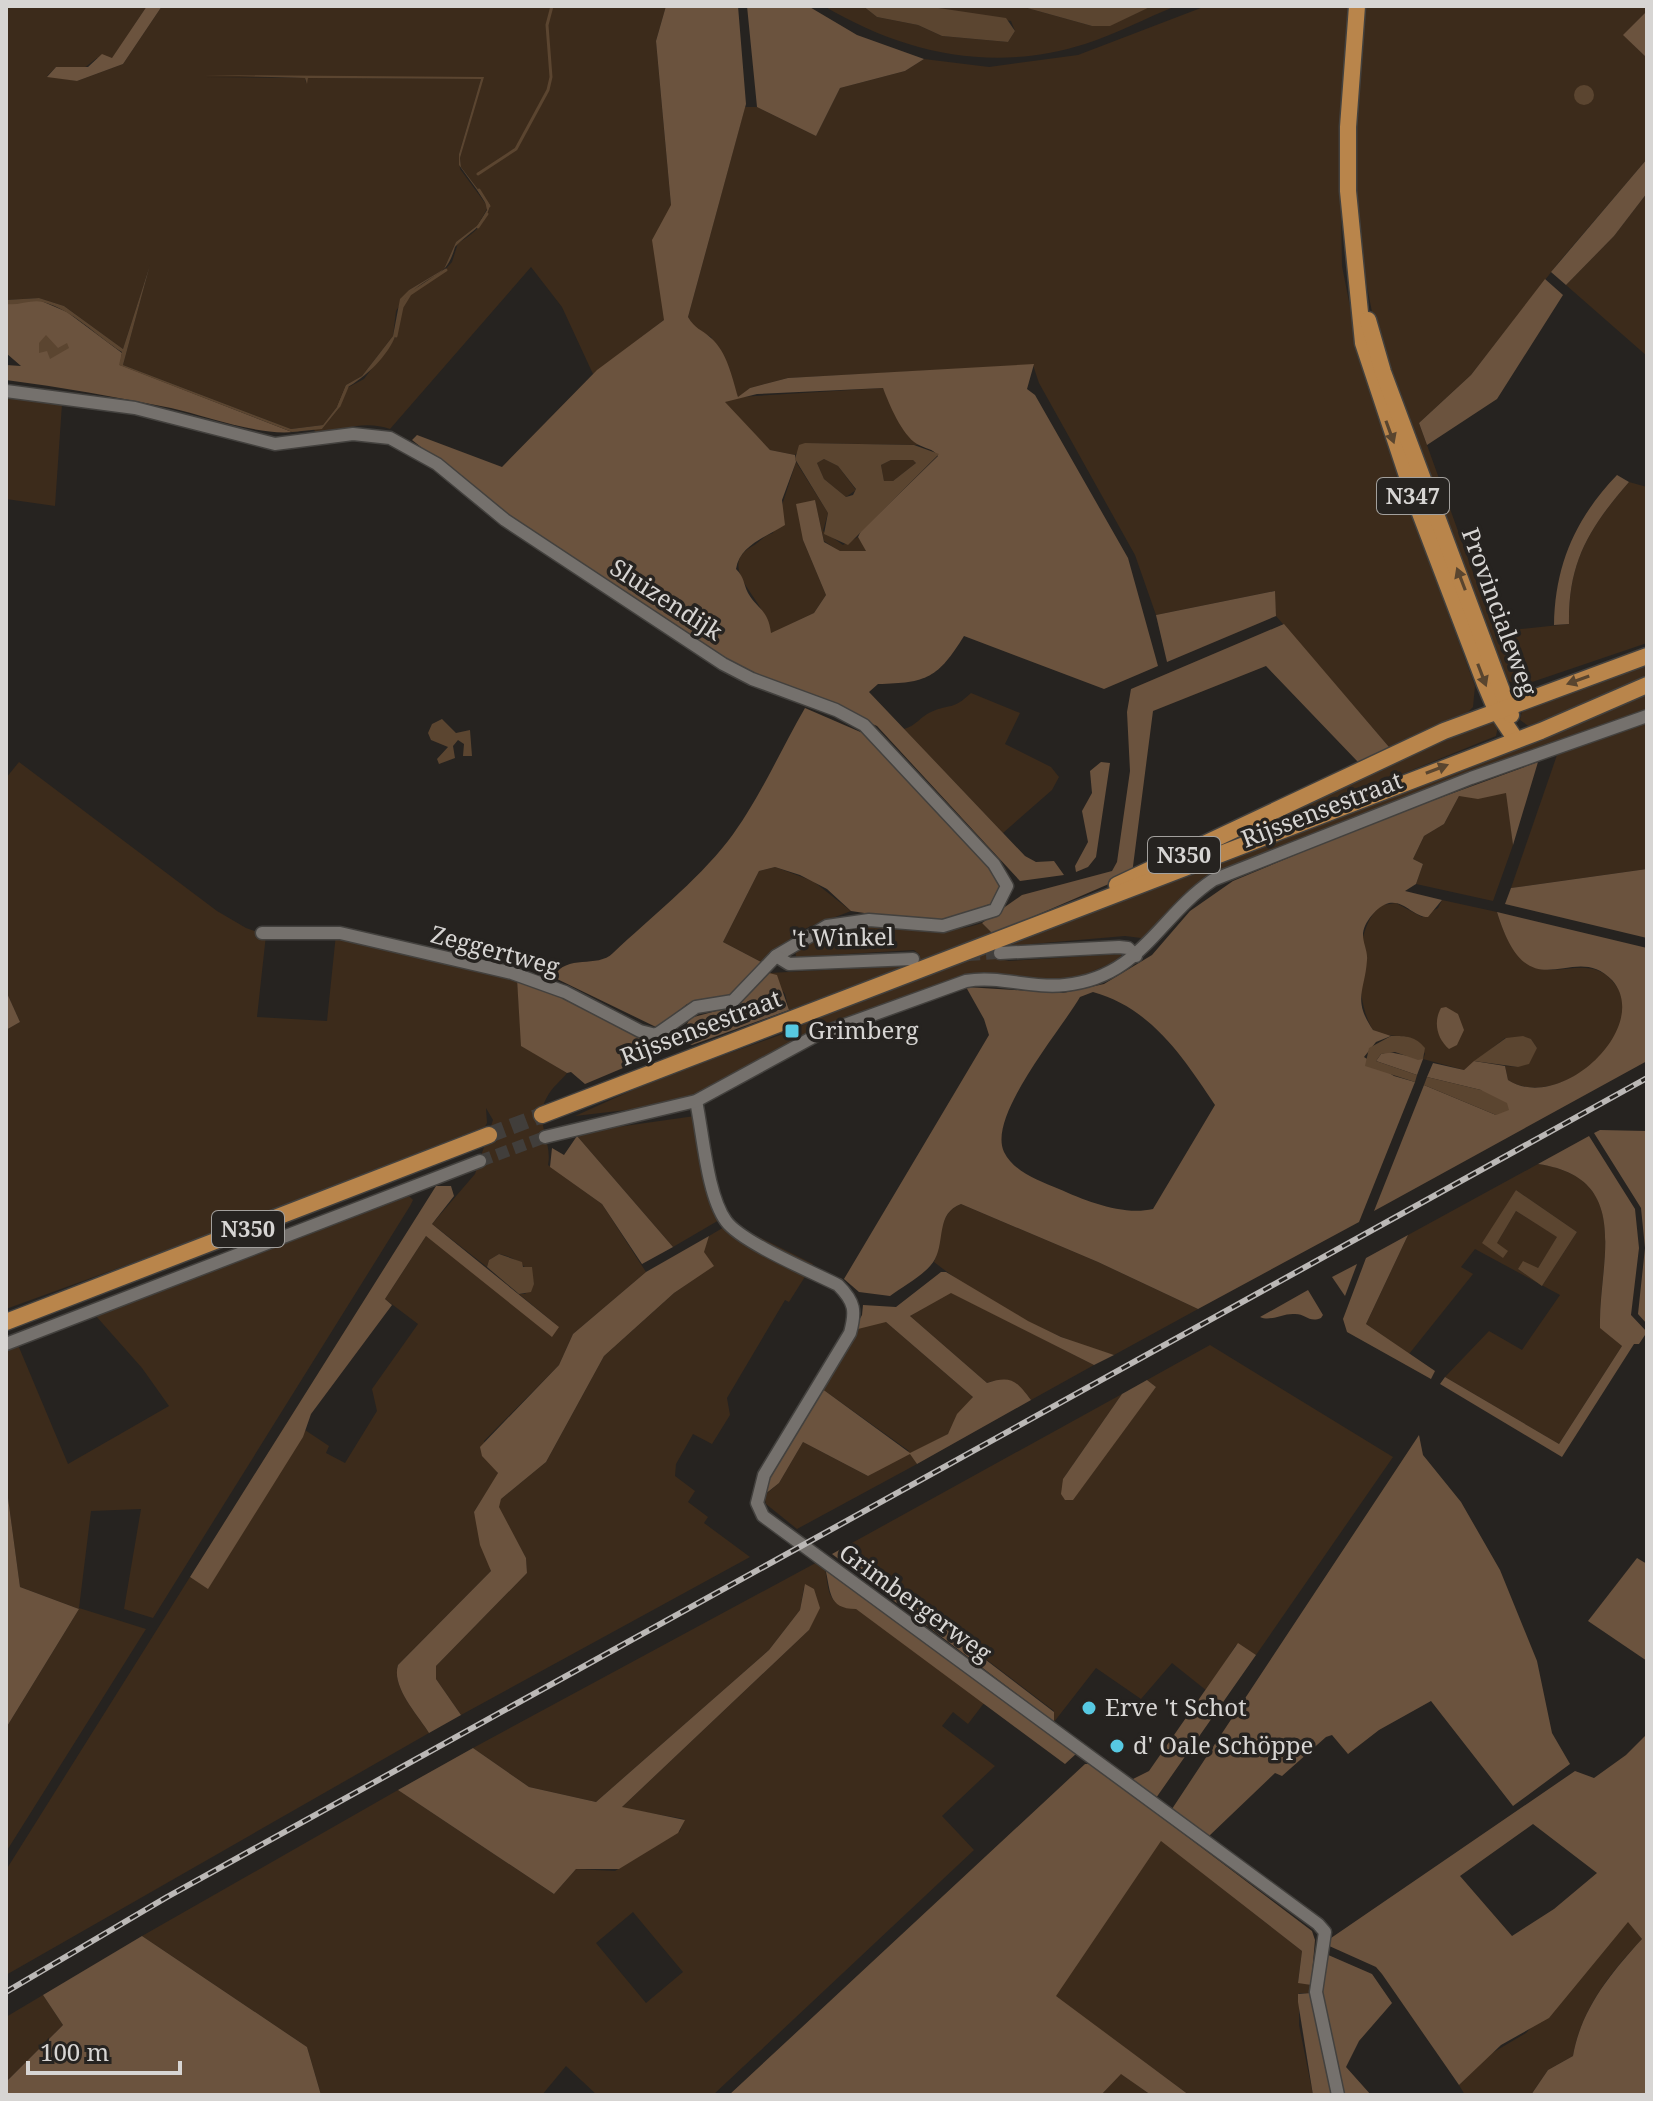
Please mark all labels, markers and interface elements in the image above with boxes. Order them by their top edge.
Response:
one-way arrow [1385,420,1397,444]
road number: N347 [1377,478,1449,514]
street label: Provincialeweg [1455,523,1546,700]
street label: Sluizendijk [604,550,730,648]
one-way arrow [1454,567,1467,591]
one-way arrow [1476,663,1489,687]
one-way arrow [1566,674,1590,687]
one-way arrow [1425,762,1449,775]
street label: Rijssensestraat [1236,763,1407,854]
road number: N350 [1148,837,1220,873]
street label: Zeggertweg [427,917,563,983]
street label: 't Winkel [792,919,895,954]
street label: Rijssensestraat [615,981,786,1072]
place label: Grimberg [808,1013,919,1046]
marker: Grimberg [783,1022,801,1040]
road number: N350 [212,1211,284,1247]
street label: Grimbergerweg [833,1535,999,1668]
place label: Erve 't Schot [1105,1690,1247,1723]
marker: Erve 't Schot [1080,1699,1098,1717]
place label: d' Oale Schöppe [1133,1728,1313,1761]
marker: d' Oale Schöppe [1108,1737,1126,1755]
scale bar [28,2025,180,2075]
text: 100 m [40,2035,109,2068]

